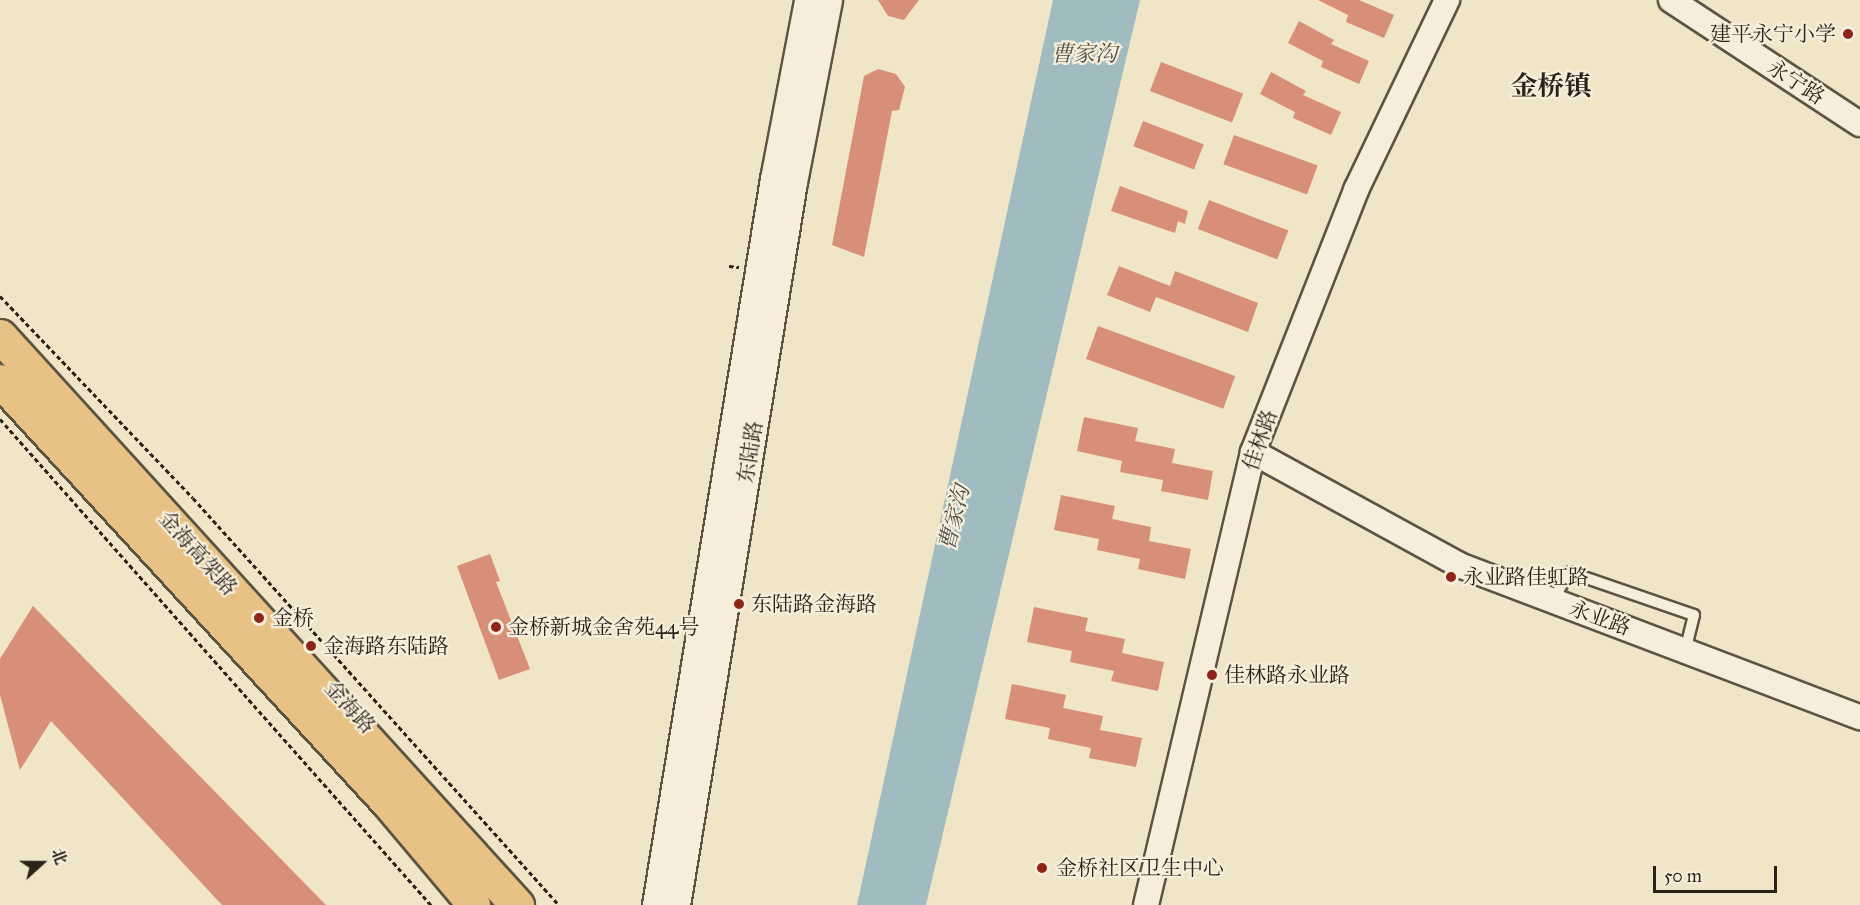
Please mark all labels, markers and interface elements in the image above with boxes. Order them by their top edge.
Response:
place label: 建平永宁小学 [1710,21,1836,47]
marker: 建平永宁小学 [1841,27,1855,41]
water label: 曹家沟 [1051,41,1117,67]
street label: 永宁路 [1763,54,1829,110]
district label: 金桥镇 [1511,70,1591,102]
street label: 佳林路 [1238,406,1282,474]
street label: 东陆路 [733,419,767,485]
water label: 曹家沟 [933,483,975,553]
street label: 金海高架路 [154,506,242,600]
place label: 永业路佳虹路 [1463,564,1589,590]
marker: 永业路佳虹路 [1444,570,1458,584]
place label: 东陆路金海路 [751,591,877,617]
street label: 永业路 [1566,595,1634,641]
marker: 东陆路金海路 [732,597,746,611]
place label: 金桥 [272,605,314,631]
marker: 金桥 [250,609,268,627]
place label: 金桥新城金舍苑44号 [508,614,699,640]
marker: 金桥新城金舍苑44号 [489,620,503,634]
place label: 金海路东陆路 [323,633,449,659]
marker: 金海路东陆路 [304,639,318,653]
place label: 佳林路永业路 [1224,662,1350,688]
marker: 佳林路永业路 [1205,668,1219,682]
street label: 金海路 [319,675,381,739]
north arrow [12,833,72,893]
text: 北 [48,845,71,867]
scale bar [1656,854,1780,892]
place label: 金桥社区卫生中心 [1056,855,1224,881]
marker: 金桥社区卫生中心 [1033,859,1051,877]
text: 50 m [1664,865,1702,887]

